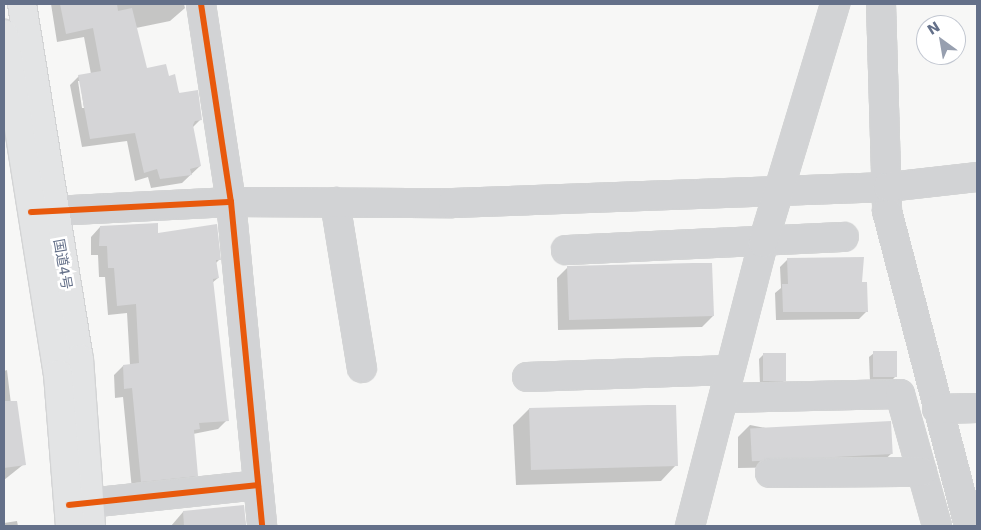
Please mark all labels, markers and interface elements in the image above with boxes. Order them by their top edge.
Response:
north arrow [916,15,966,65]
text: N [924,18,943,38]
street label: 国道4号 [50,237,76,291]

